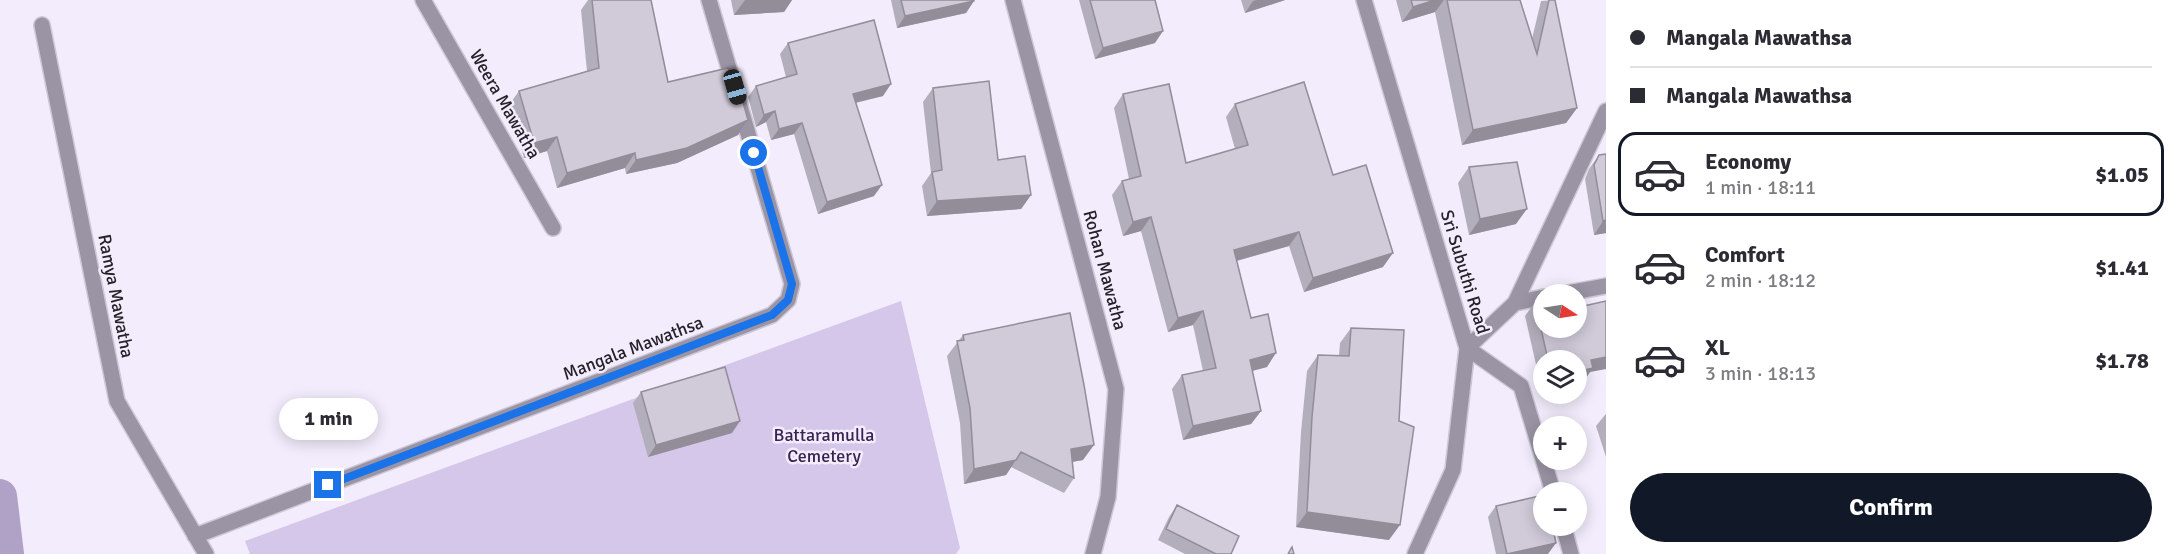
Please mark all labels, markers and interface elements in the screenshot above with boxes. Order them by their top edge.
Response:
text: Mangala Mawathsa [1666,24,1852,51]
street label: Weera Mawatha [465,45,545,163]
car [721,67,749,107]
text: Mangala Mawathsa [1666,82,1852,109]
route start [740,139,767,166]
icon: car [1633,147,1687,201]
text: Economy [1705,148,1791,175]
text: $1.05 [2095,161,2149,188]
text: 1 min · 18:11 [1705,175,1816,200]
street label: Sri Subuthi Road [1436,207,1494,337]
street label: Rohan Mawatha [1078,208,1132,332]
street label: Ramya Mawatha [93,232,139,360]
icon: car [1633,240,1687,294]
text: Comfort [1705,241,1785,268]
text: $1.41 [2095,254,2149,281]
text: 2 min · 18:12 [1705,268,1816,293]
north arrow [1533,284,1587,338]
map controls [1533,284,1587,536]
street label: Mangala Mawathsa [560,311,706,385]
icon: car [1633,333,1687,387]
text: XL [1705,334,1730,361]
text: $1.78 [2095,347,2149,374]
button: layers [1533,350,1587,404]
text: 3 min · 18:13 [1705,361,1816,386]
callout: 1 min [278,398,378,440]
text: 1 min [304,406,353,431]
button: + [1533,416,1587,470]
park label: Battaramulla Cemetery [774,424,874,467]
route end [314,471,341,498]
button: Confirm [1630,473,2152,542]
button: − [1533,482,1587,536]

